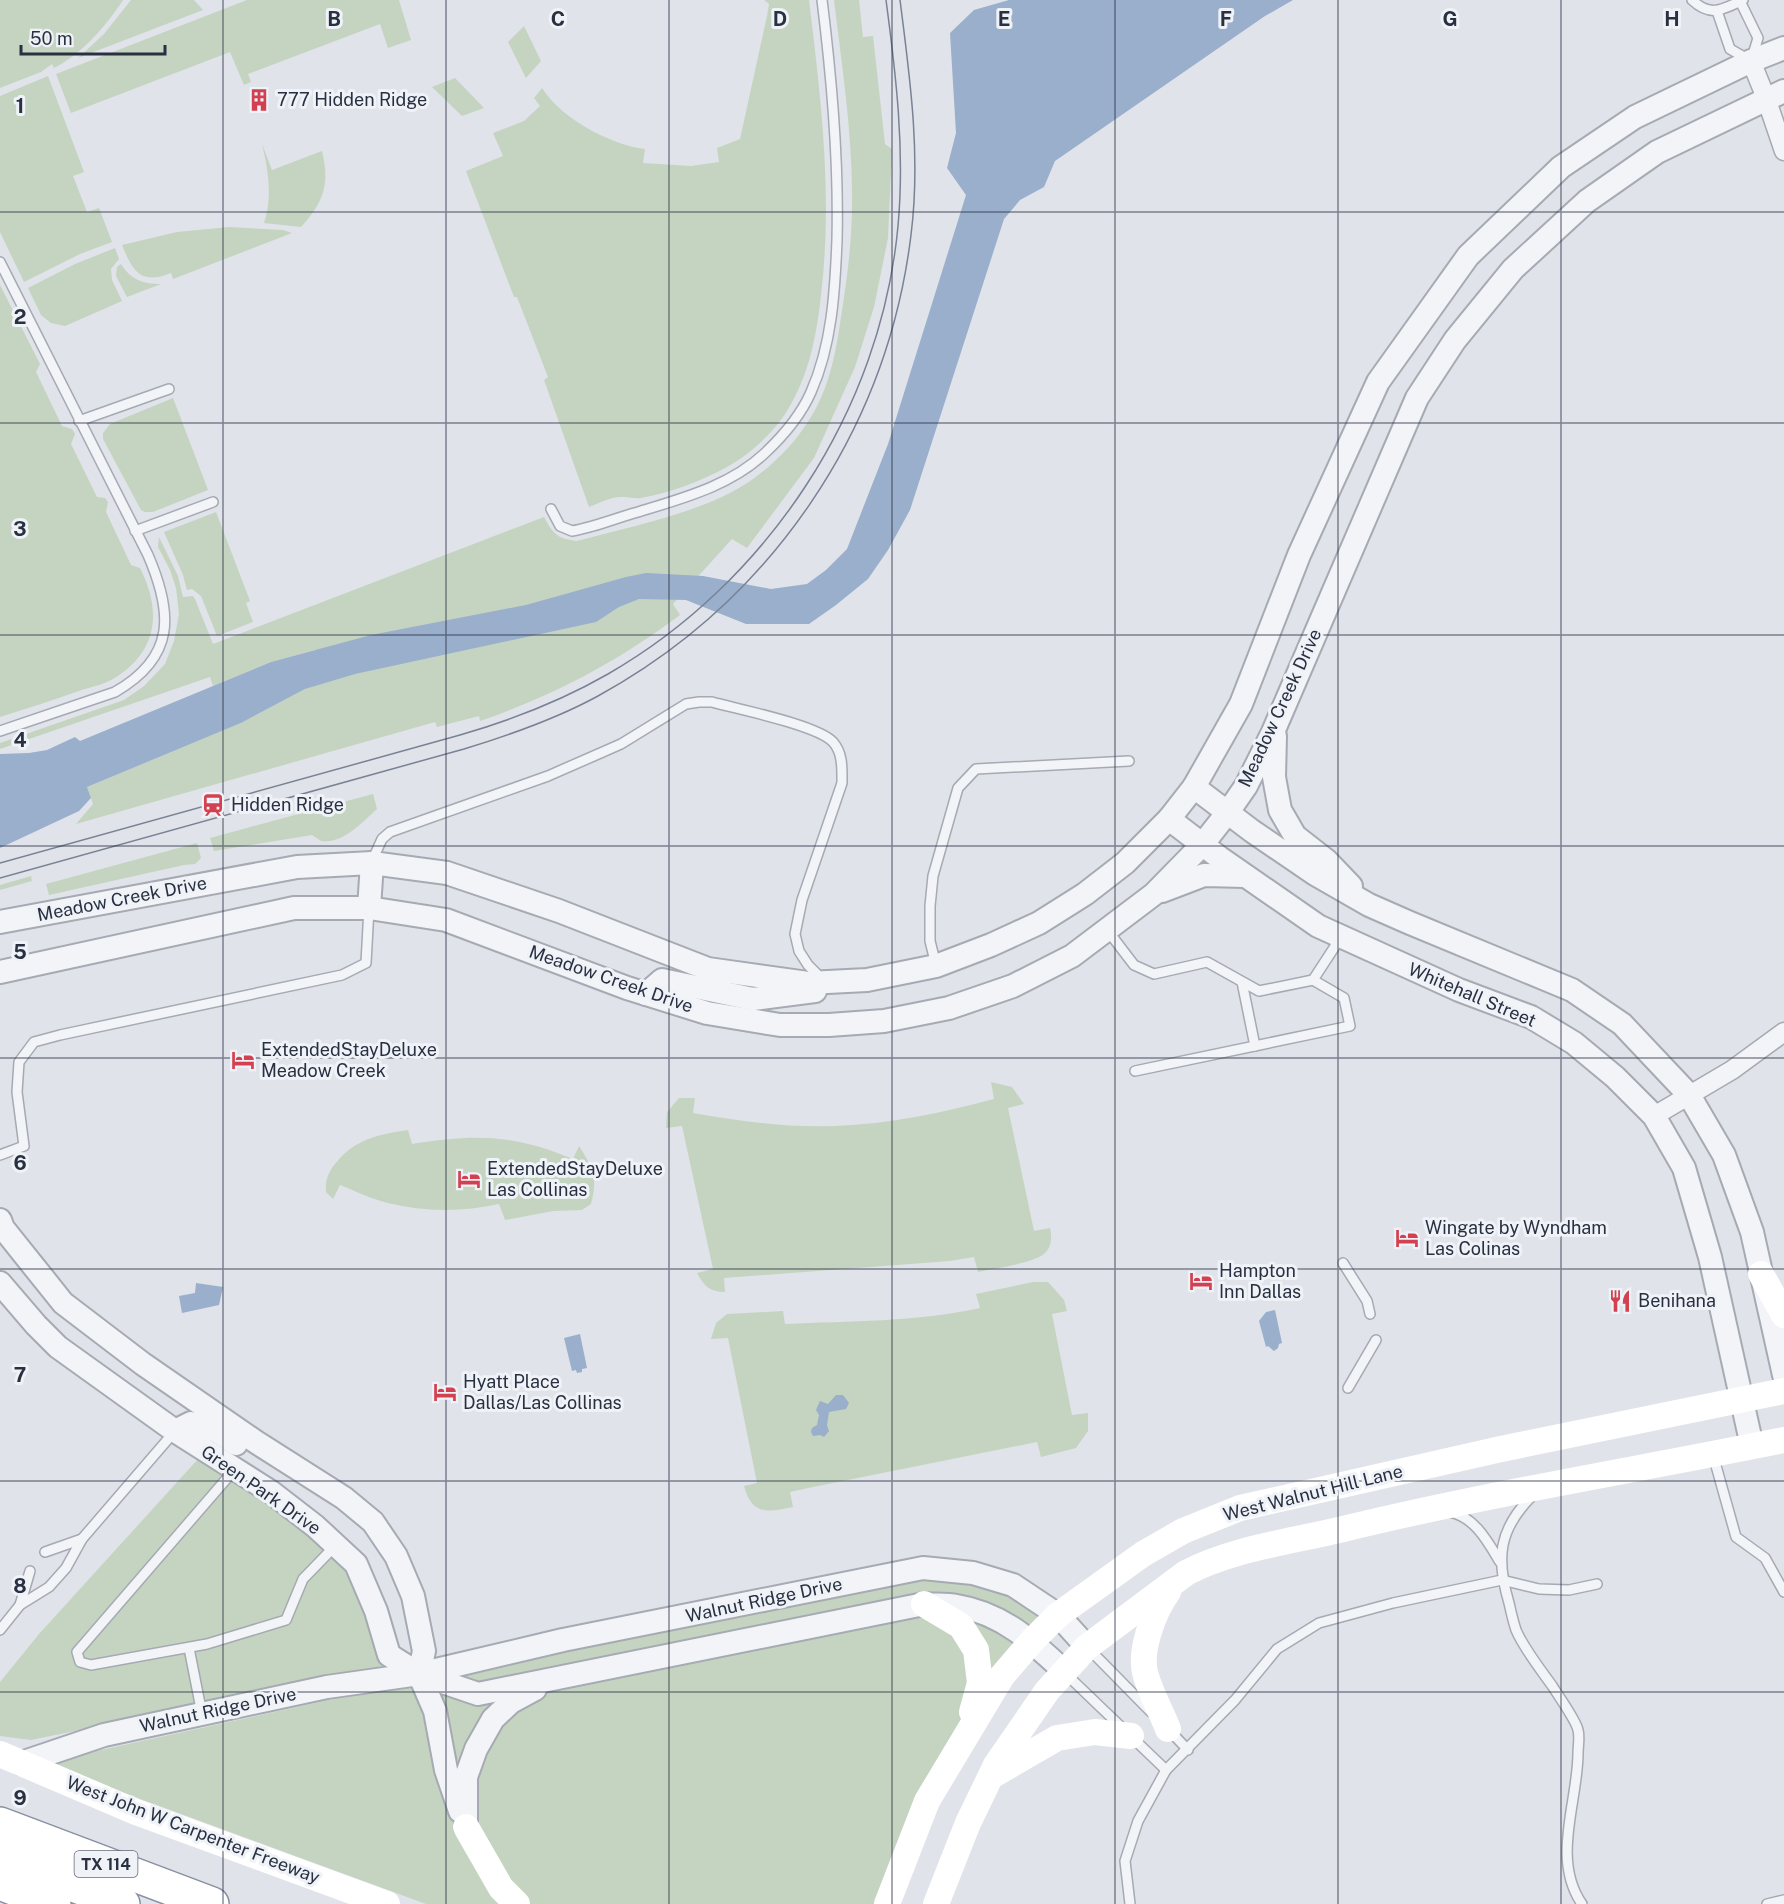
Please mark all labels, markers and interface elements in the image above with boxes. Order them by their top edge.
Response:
text: B [327,7,341,31]
text: C [551,7,565,31]
text: D [773,7,787,31]
text: E [998,7,1010,31]
text: F [1220,7,1232,31]
text: G [1442,7,1458,31]
text: H [1664,7,1680,31]
scale bar [21,18,165,56]
text: 50 m [30,28,73,49]
building icon: 777 Hidden Ridge [246,87,272,113]
place label: 777 Hidden Ridge [277,89,427,110]
text: 1 [16,94,24,118]
text: 2 [14,305,26,329]
text: 3 [13,517,27,541]
street label: Meadow Creek Drive [1234,625,1325,790]
text: 4 [13,728,27,752]
station icon: Hidden Ridge [200,792,226,818]
place label: Hidden Ridge [231,794,344,815]
street label: Meadow Creek Drive [35,872,208,925]
text: 5 [13,940,27,964]
street label: Meadow Creek Drive [526,941,696,1016]
street label: Whitehall Street [1405,958,1539,1031]
place label: ExtendedStayDeluxe Meadow Creek [261,1039,437,1081]
hotel icon: ExtendedStayDeluxe Meadow Creek [230,1047,256,1073]
text: 6 [13,1151,27,1175]
place label: ExtendedStayDeluxe Las Collinas [487,1158,663,1200]
hotel icon: ExtendedStayDeluxe Las Collinas [456,1166,482,1192]
place label: Wingate by Wyndham Las Colinas [1425,1217,1607,1259]
hotel icon: Wingate by Wyndham Las Colinas [1394,1225,1420,1251]
place label: Hampton Inn Dallas [1219,1260,1301,1302]
hotel icon: Hampton Inn Dallas [1188,1268,1214,1294]
restaurant icon: Benihana [1607,1288,1633,1314]
place label: Benihana [1638,1290,1716,1311]
text: 7 [14,1363,26,1387]
place label: Hyatt Place Dallas/Las Collinas [463,1371,622,1413]
hotel icon: Hyatt Place Dallas/Las Collinas [432,1379,458,1405]
street label: Green Park Drive [197,1441,325,1539]
street label: West Walnut Hill Lane [1221,1460,1405,1525]
street label: Walnut Ridge Drive [684,1573,844,1626]
text: 8 [13,1574,27,1598]
street label: Walnut Ridge Drive [138,1683,298,1736]
street label: West John W Carpenter Freeway [64,1771,323,1888]
text: 9 [13,1786,27,1810]
road number: TX 114 [74,1851,138,1877]

